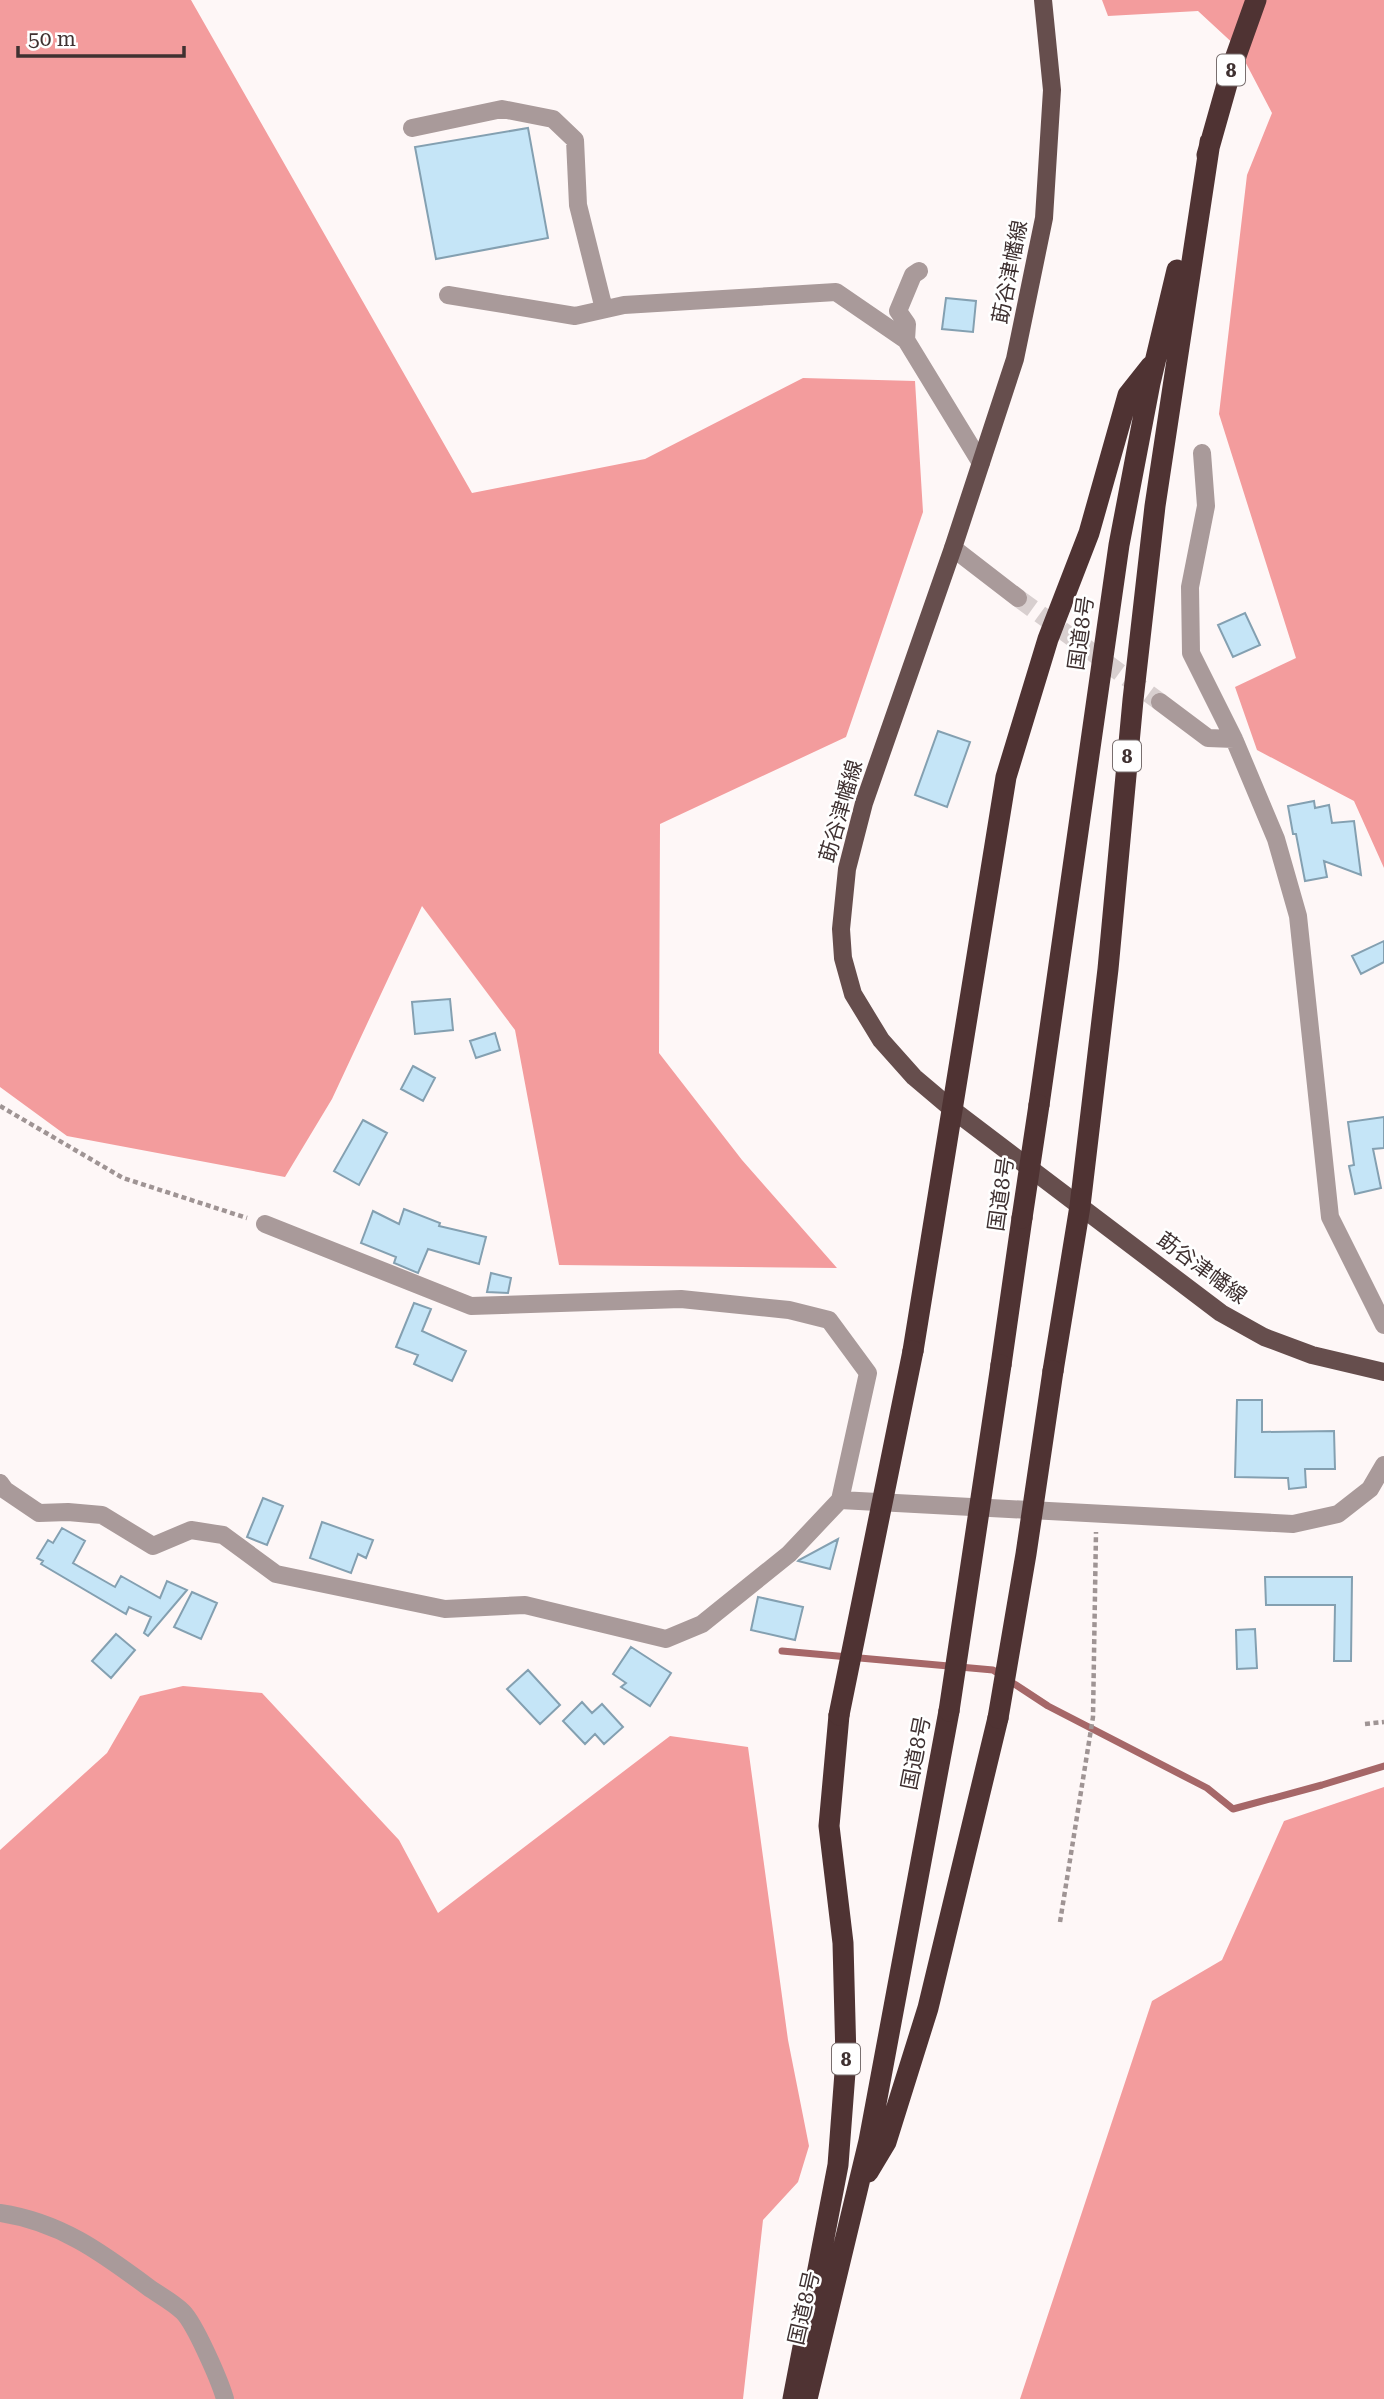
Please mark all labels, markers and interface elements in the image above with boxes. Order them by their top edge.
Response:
scale bar [18,14,184,58]
text: 50 m [28,27,76,51]
road number: 8 [1217,54,1245,86]
street label: 莇谷津幡線 [988,218,1032,326]
street label: 国道8号 [1064,594,1098,672]
road number: 8 [1113,740,1141,772]
street label: 莇谷津幡線 [815,757,867,865]
street label: 国道8号 [984,1155,1018,1233]
street label: 莇谷津幡線 [1152,1227,1252,1309]
street label: 国道8号 [897,1714,935,1792]
road number: 8 [832,2044,860,2074]
street label: 国道8号 [784,2269,824,2347]

